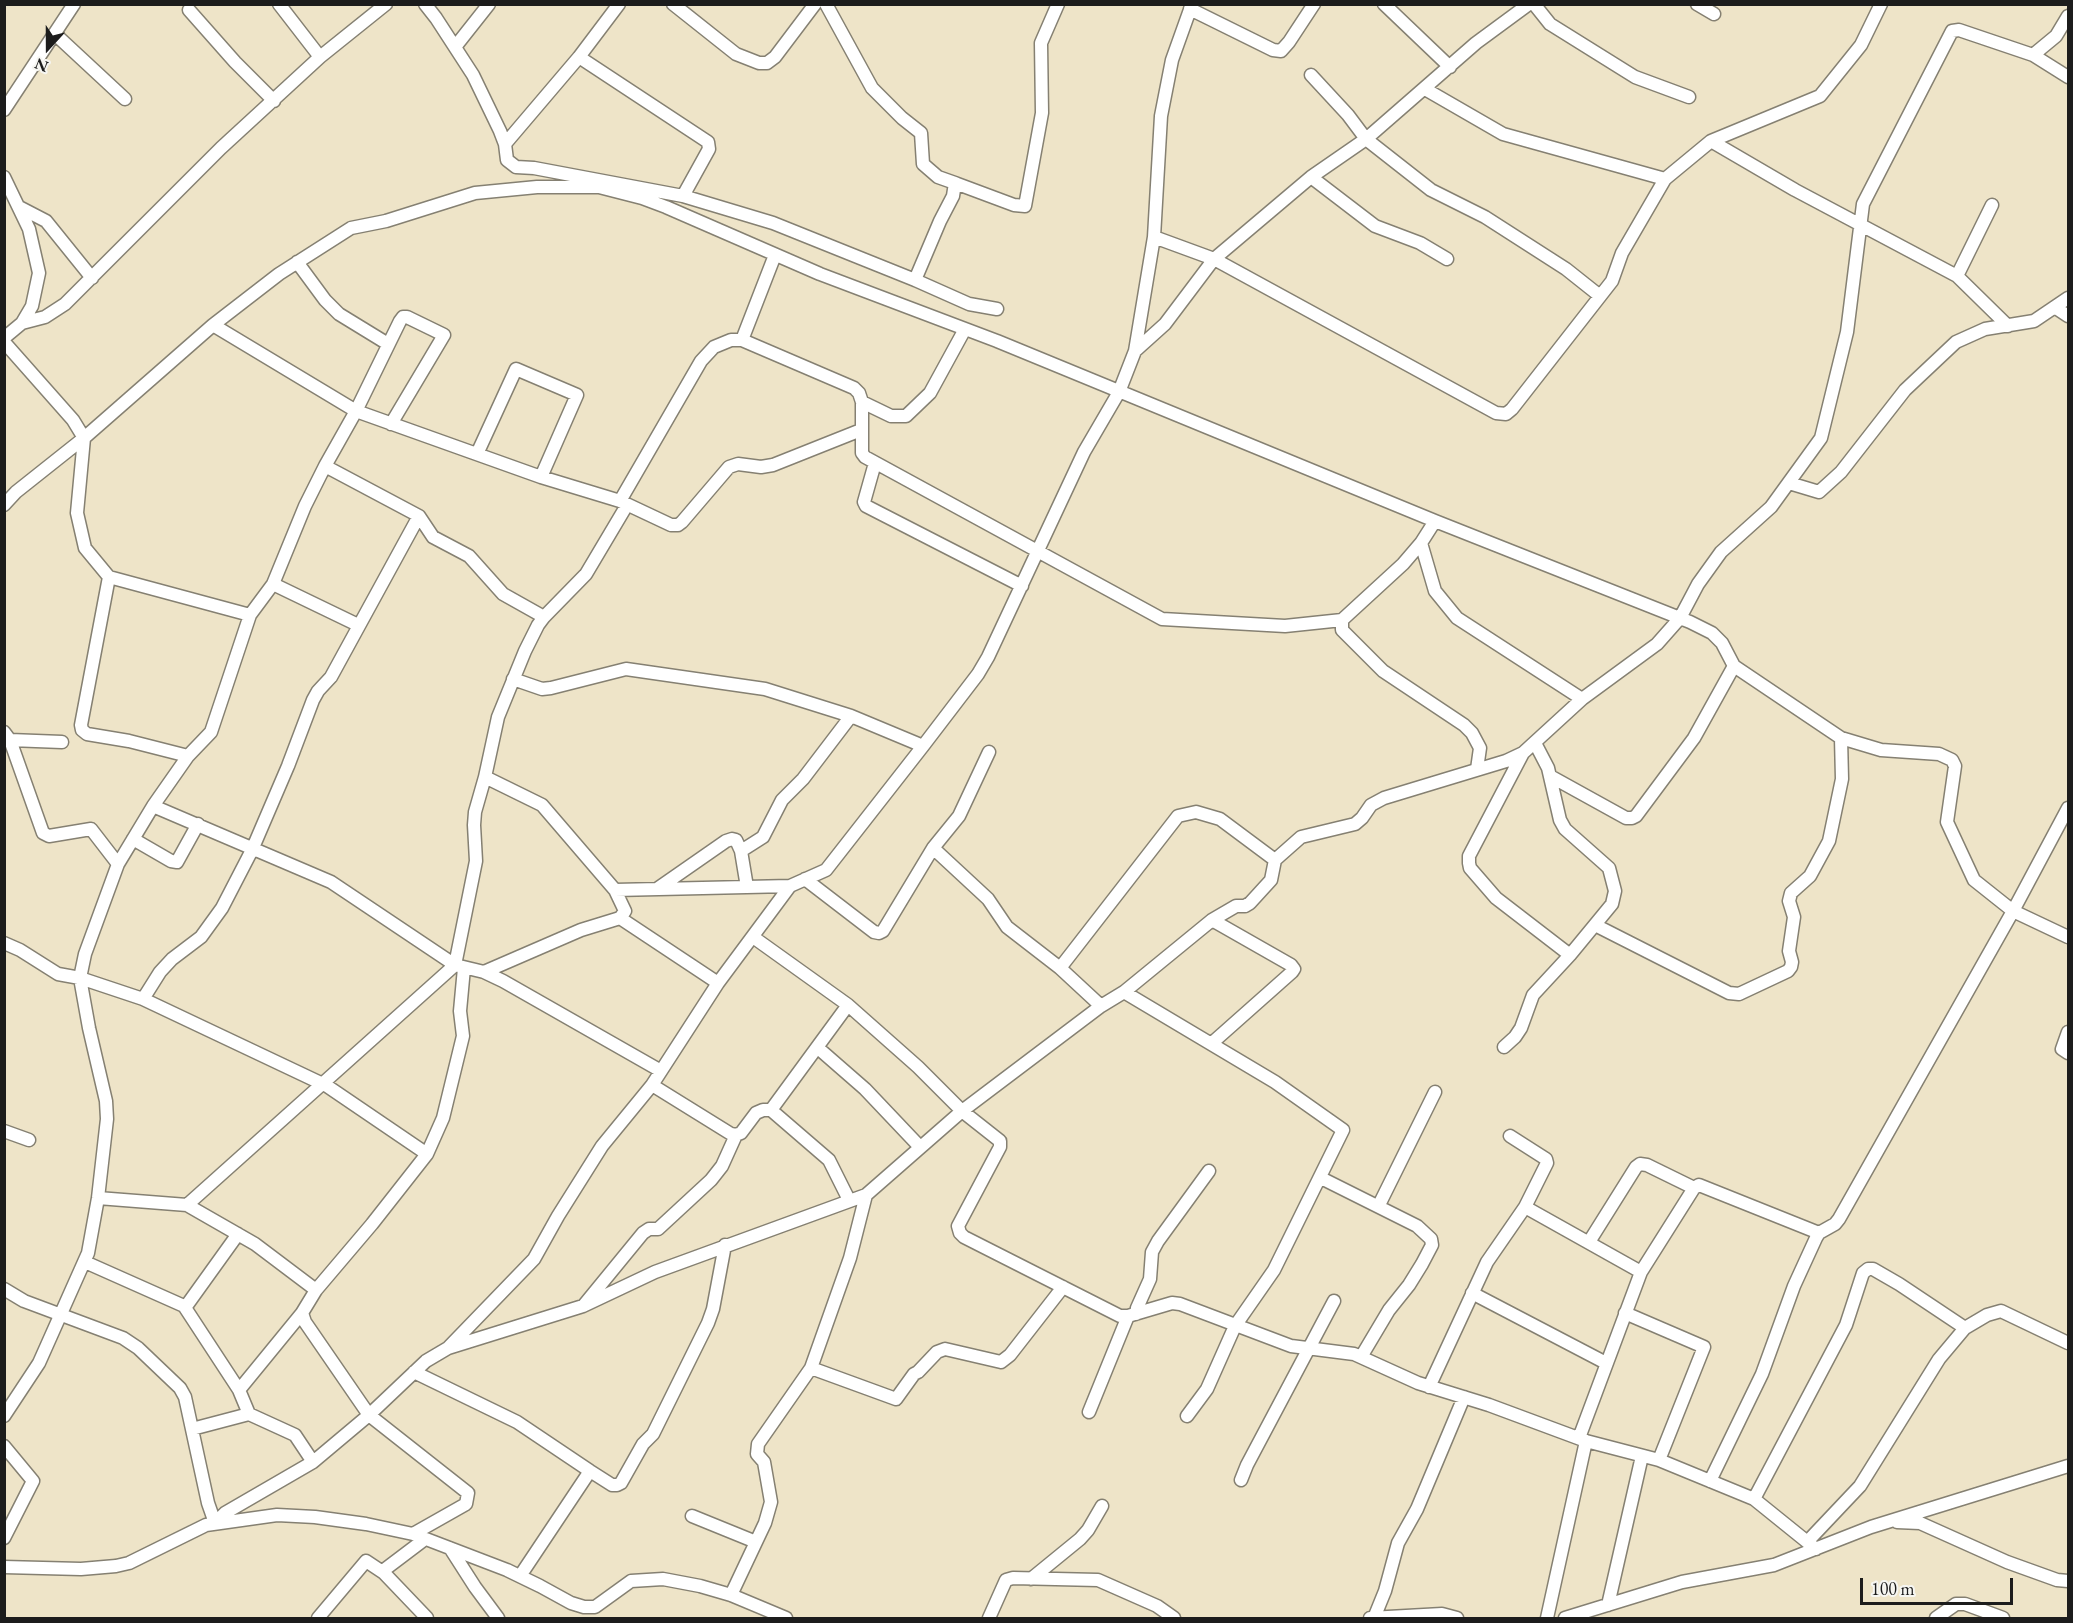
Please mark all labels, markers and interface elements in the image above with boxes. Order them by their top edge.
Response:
north arrow [18,18,78,78]
text: N [32,53,51,77]
scale bar [1863,1566,2016,1604]
text: 100 m [1871,1577,1915,1600]

